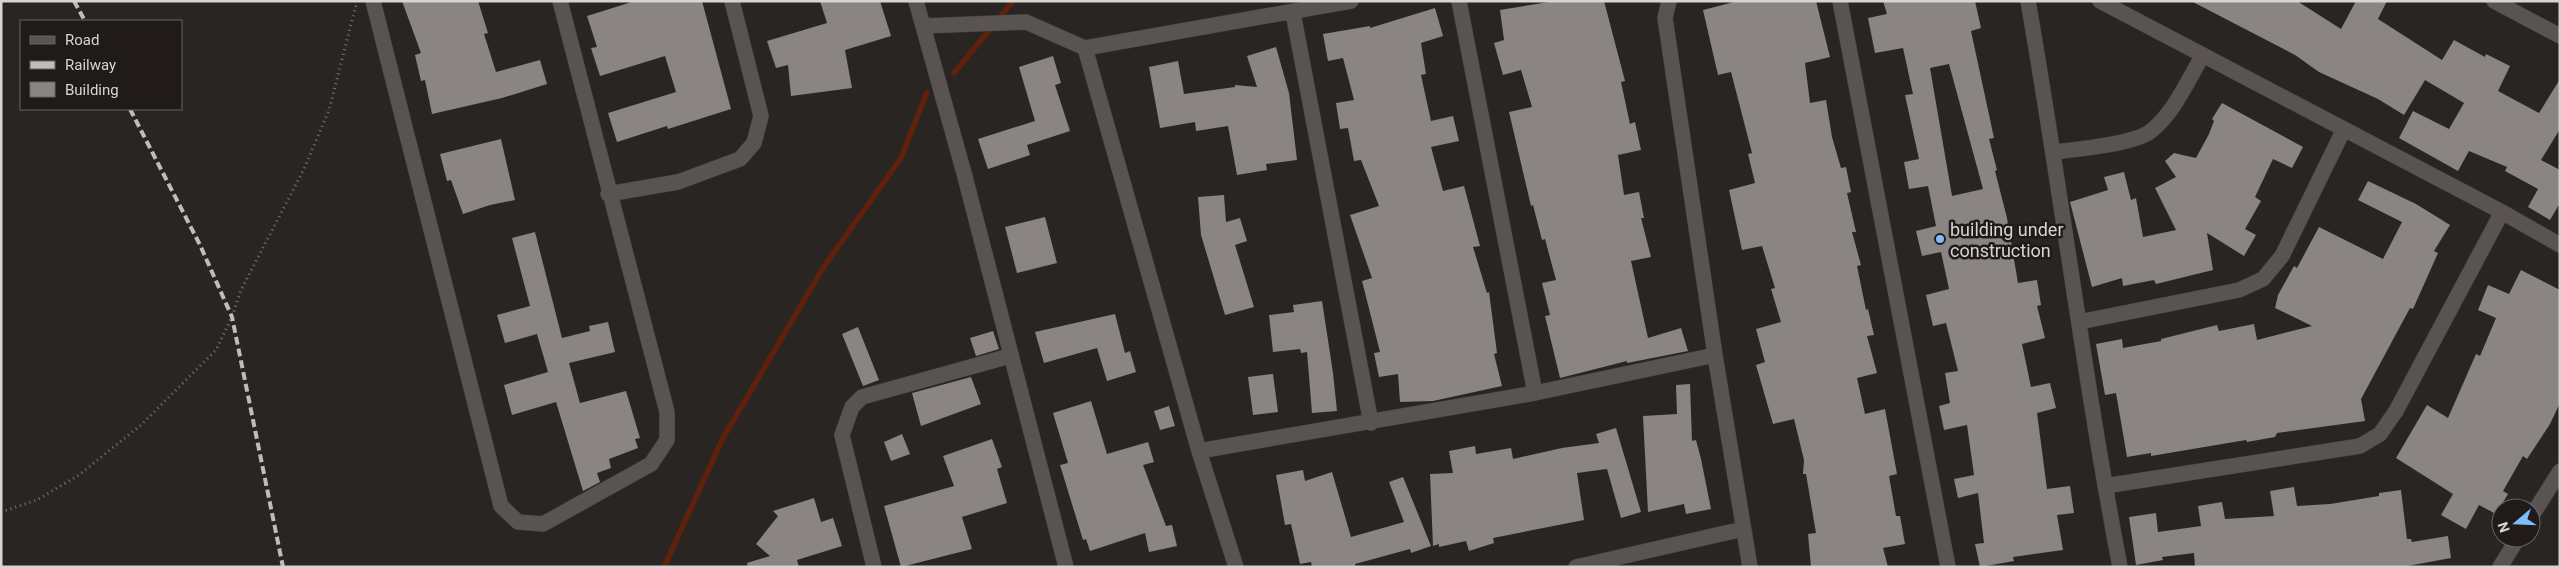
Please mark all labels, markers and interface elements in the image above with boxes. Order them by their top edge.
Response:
legend [20,20,182,110]
text: Road [65,31,99,49]
text: Railway [65,56,116,74]
text: Building [65,81,119,99]
place label: building under construction [1950,219,2063,261]
marker: building under construction [1934,233,1946,245]
north arrow [2491,498,2541,548]
text: N [2495,520,2513,535]

